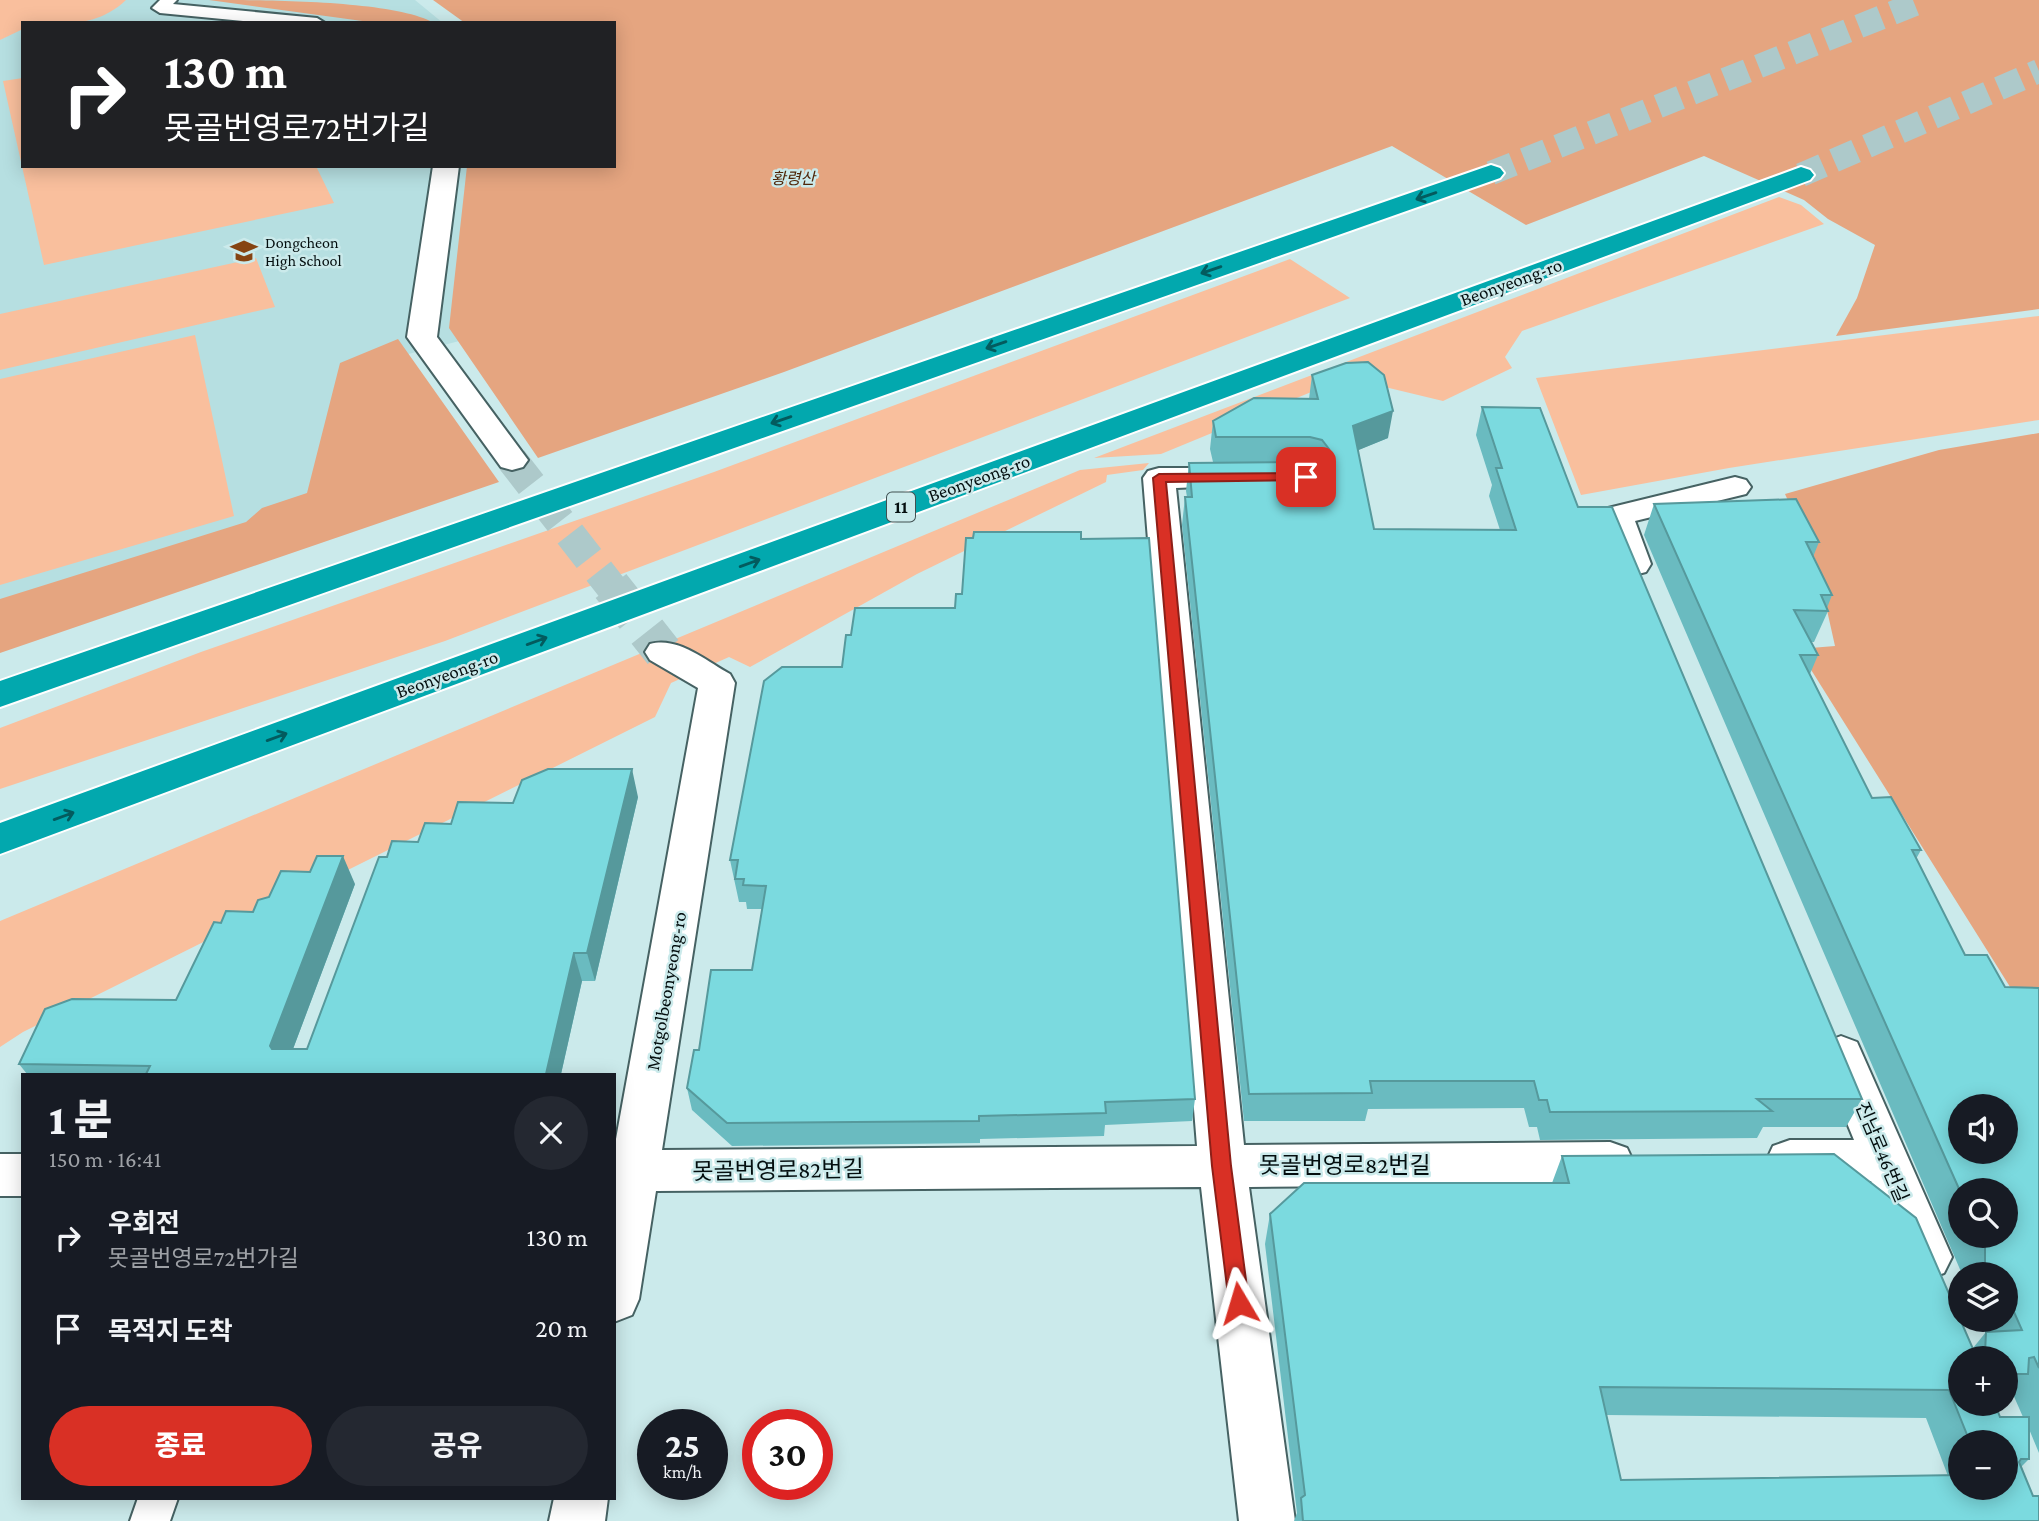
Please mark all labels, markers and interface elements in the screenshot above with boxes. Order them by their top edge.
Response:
text: 130 m [164,44,287,99]
icon: right [49,49,140,140]
text: 못골번영로72번가길 [164,110,430,146]
park label: 황령산 [771,170,817,187]
one-way arrow [1416,191,1438,203]
place label: Dongcheon High School [265,234,342,270]
school or university icon: Dongcheon High School [229,236,259,266]
street label: Beonyeong-ro [1457,254,1565,310]
one-way arrow [1201,265,1223,277]
one-way arrow [986,340,1008,352]
one-way arrow [771,415,793,427]
pin [1276,447,1336,507]
street label: Beonyeong-ro [925,450,1033,506]
icon: arrive [1287,458,1325,496]
road number: 11 [887,492,915,522]
one-way arrow [739,555,761,568]
one-way arrow [525,634,547,647]
street label: Beonyeong-ro [393,646,501,702]
one-way arrow [266,730,288,742]
one-way arrow [53,808,75,821]
street label: Motgolbeonyeong-ro [642,910,690,1072]
map controls [1948,1094,2018,1500]
button: sound [1948,1094,2018,1164]
text: 1 분 [49,1096,112,1143]
button: close [514,1096,588,1170]
street label: 진남로46번길 [1851,1099,1913,1205]
text: 150 m · 16:41 [49,1146,161,1172]
street label: 못골번영로82번길 [1259,1152,1431,1178]
street label: 못골번영로82번길 [692,1156,864,1184]
button: search [1948,1178,2018,1248]
text: 우회전 [108,1209,180,1238]
icon: right [49,1219,87,1257]
text: 130 m [527,1223,588,1252]
text: 못골번영로72번가길 [108,1245,299,1271]
button: layers [1948,1262,2018,1332]
position arrow [1202,1266,1276,1340]
icon: arrive [49,1310,87,1348]
text: 20 m [535,1314,588,1343]
text: 목적지 도착 [108,1317,233,1346]
button: + [1948,1346,2018,1416]
button: 종료 [49,1406,312,1486]
button: 공유 [326,1406,588,1486]
speed limit sign: 30 [742,1409,833,1500]
text: 25 [665,1426,700,1465]
button: − [1948,1430,2018,1500]
text: km/h [663,1462,702,1482]

